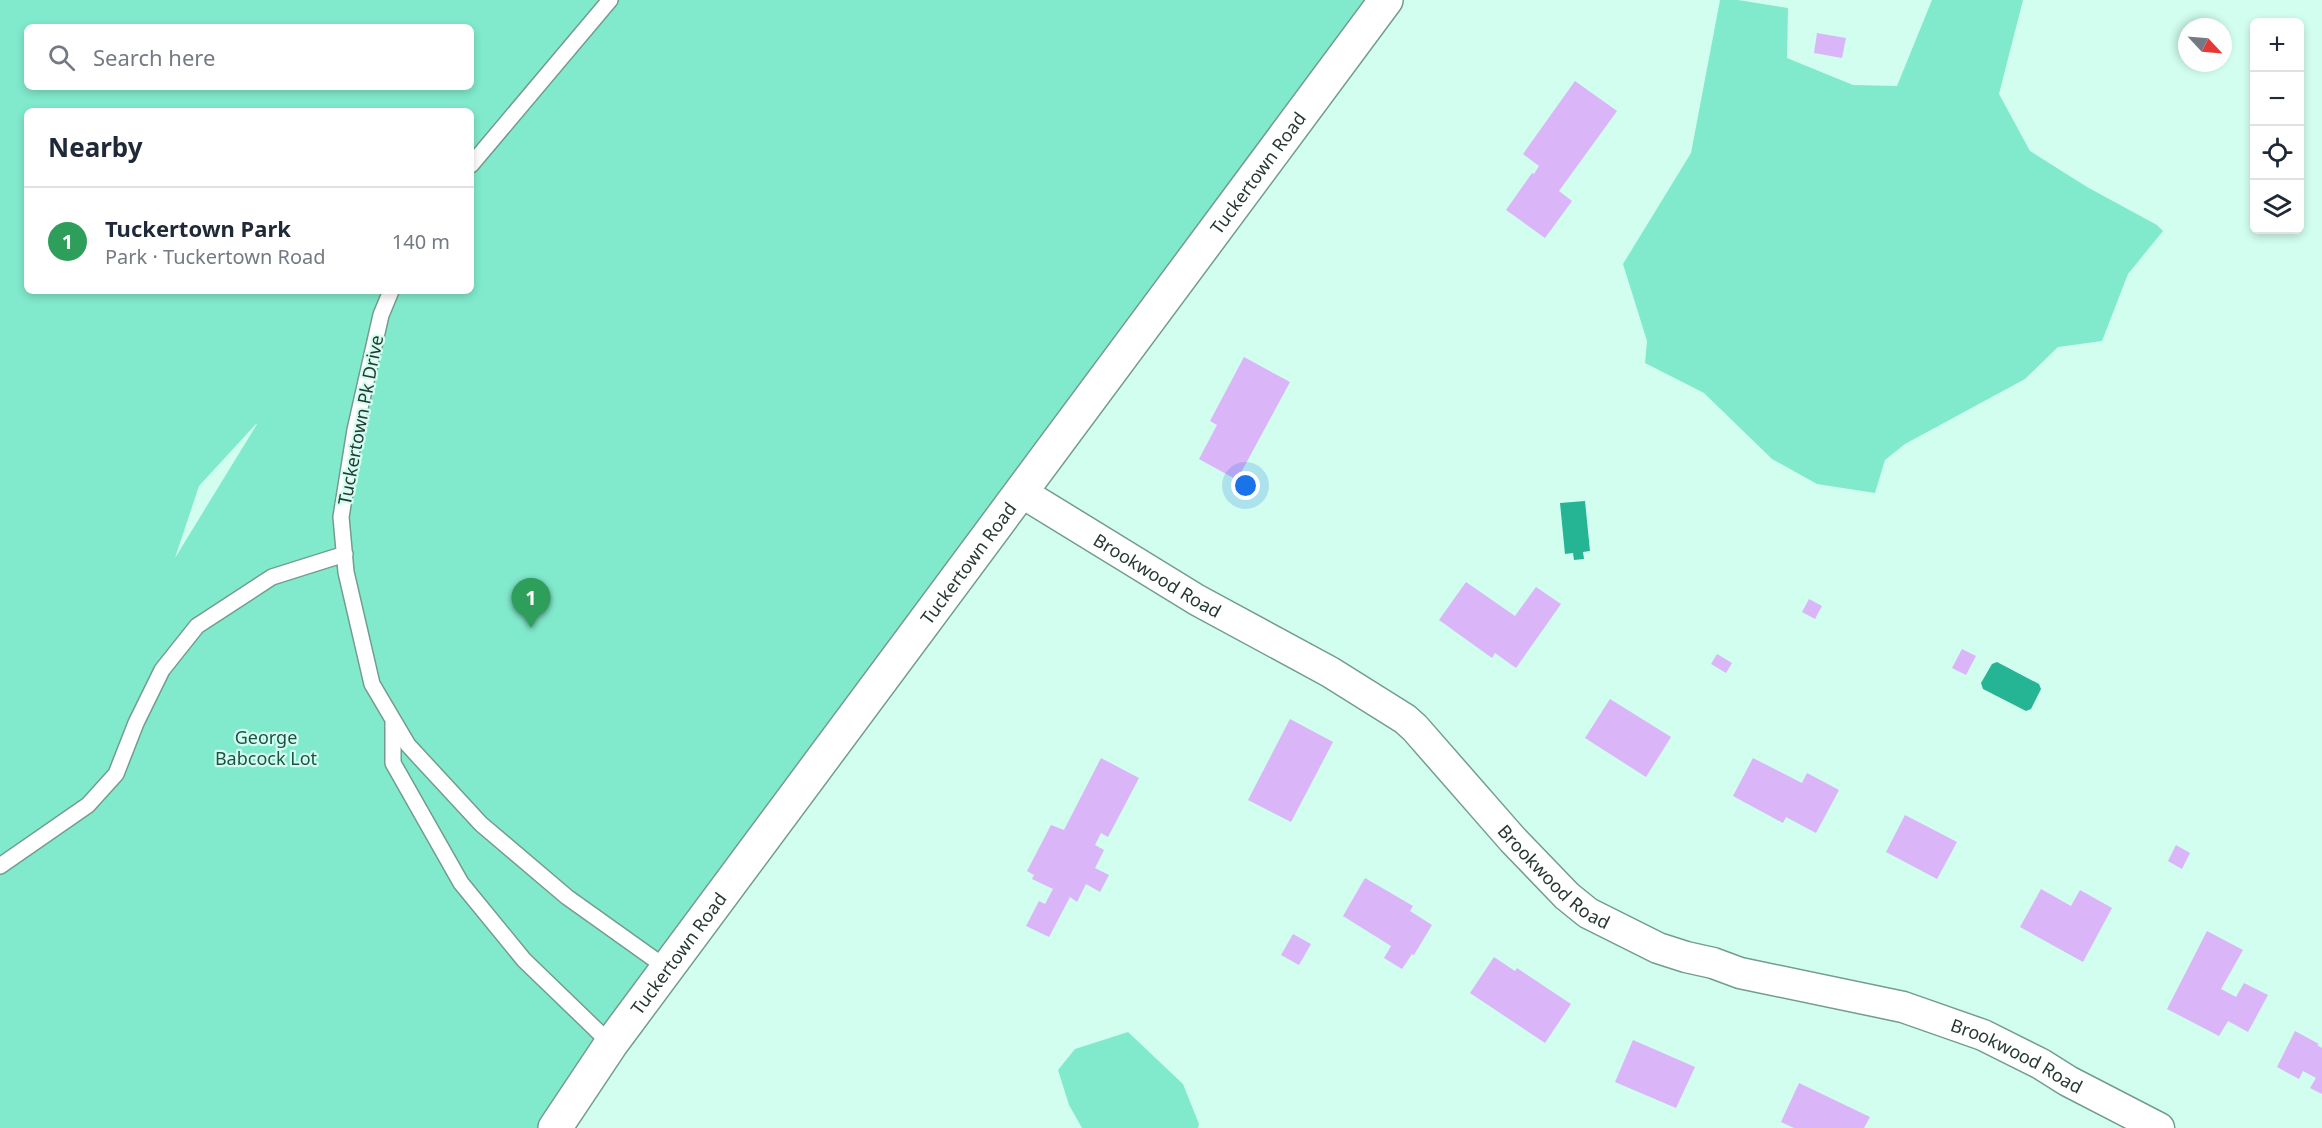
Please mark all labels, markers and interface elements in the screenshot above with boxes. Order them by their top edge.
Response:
north arrow [2178,18,2232,72]
map controls [2250,18,2304,234]
button: + [2250,18,2304,72]
search box [24,24,474,90]
icon: search [45,41,78,74]
text: Search here [93,42,215,72]
button: − [2250,72,2304,126]
street label: Tuckertown Road [1204,107,1311,239]
button: locate [2250,126,2304,180]
text: Nearby [48,129,143,165]
button: layers [2250,180,2304,234]
text: Tuckertown Park [105,213,291,243]
text: 1 [62,228,73,255]
text: 140 m [392,228,450,255]
text: Park · Tuckertown Road [105,243,326,270]
street label: Tuckertown Pk Drive [332,333,388,507]
your location [1231,471,1260,500]
street label: Tuckertown Road [915,497,1021,629]
street label: Brookwood Road [1089,527,1226,623]
pin: 1 [512,578,550,628]
park label: George Babcock Lot [215,725,318,770]
street label: Brookwood Road [1493,819,1614,934]
street label: Tuckertown Road [625,887,732,1019]
street label: Brookwood Road [1948,1013,2087,1099]

